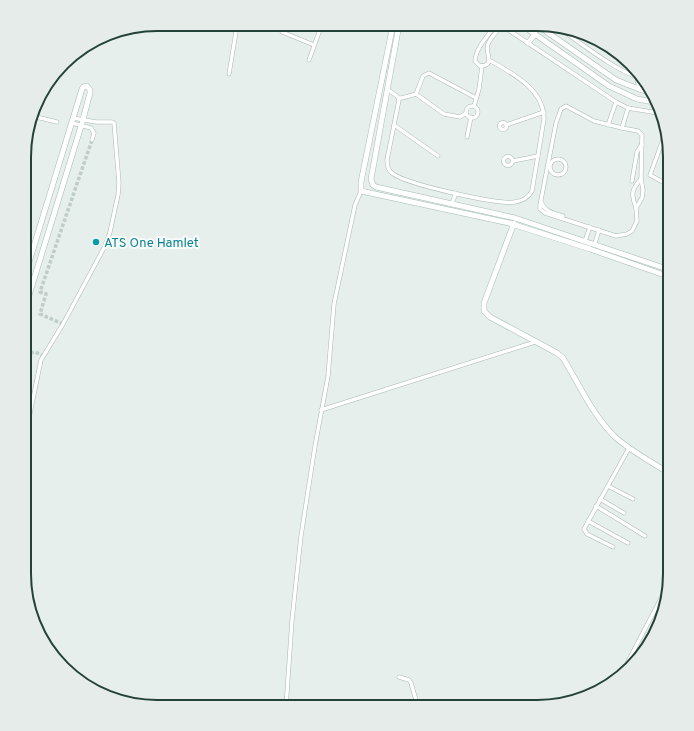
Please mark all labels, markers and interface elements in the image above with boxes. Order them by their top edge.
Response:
place label: ATS One Hamlet [104,236,199,252]
marker: ATS One Hamlet [91,237,101,247]

